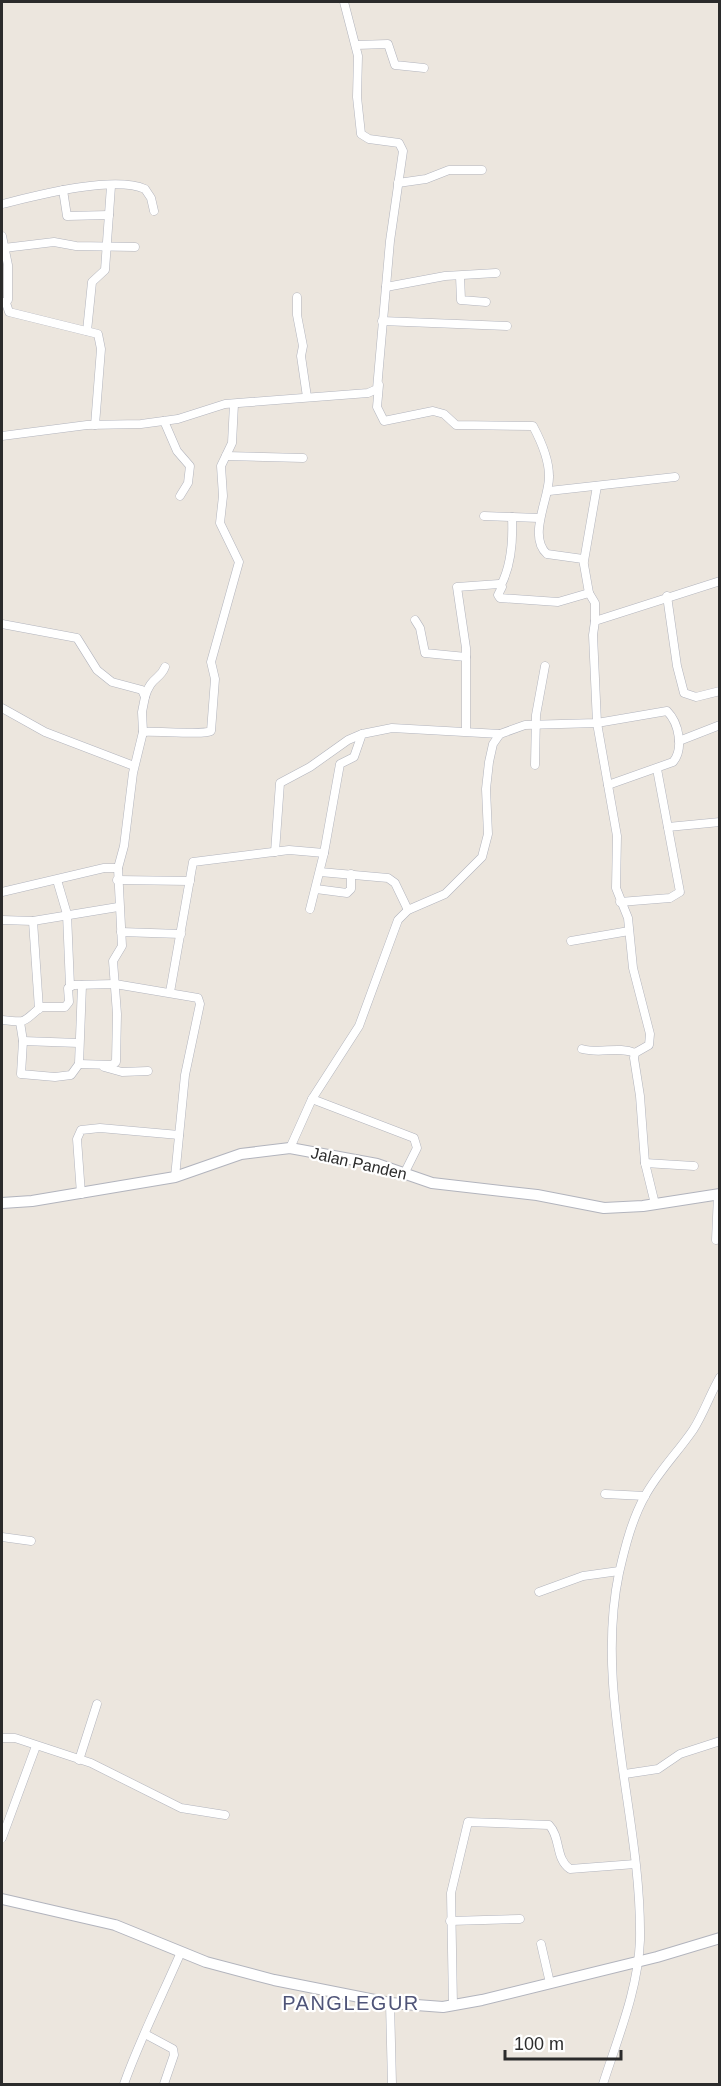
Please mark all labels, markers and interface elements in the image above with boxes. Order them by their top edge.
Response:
street label: Jalan Panden [309,1144,408,1183]
district label: PANGLEGUR [282,1992,420,2014]
scale bar [505,2023,620,2061]
text: 100 m [514,2034,564,2054]

